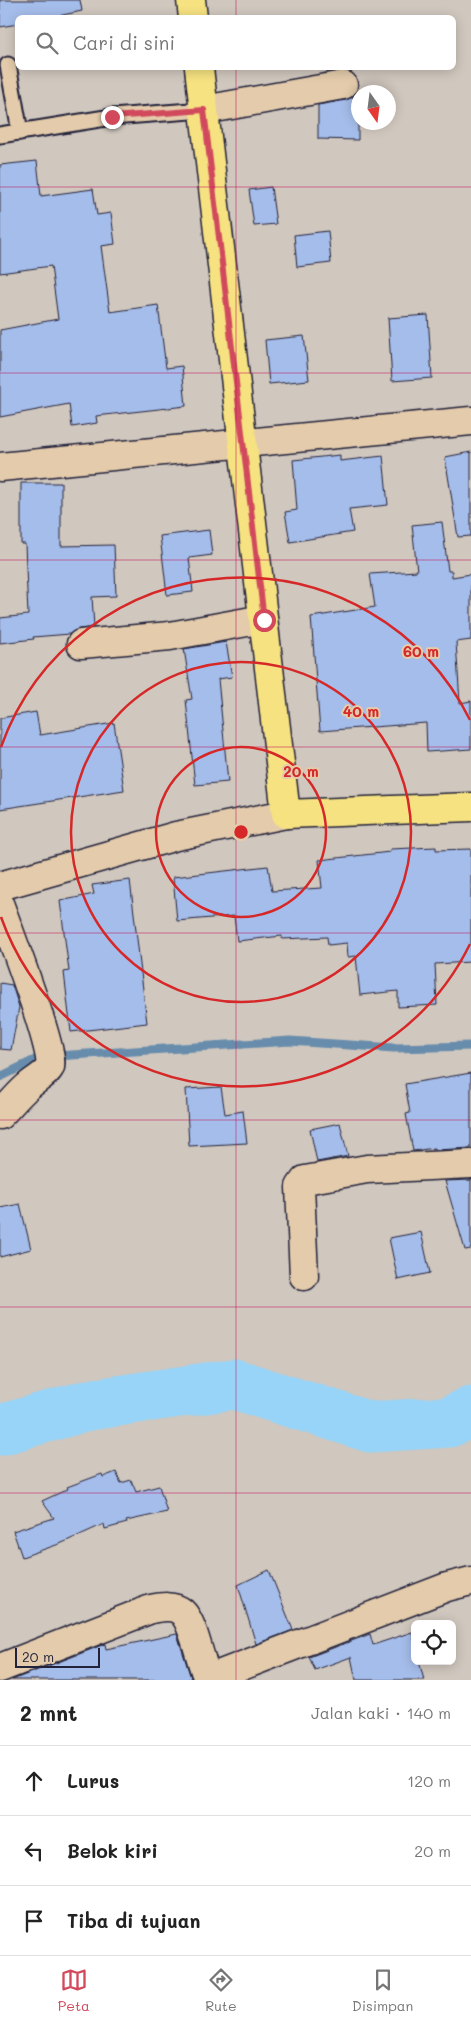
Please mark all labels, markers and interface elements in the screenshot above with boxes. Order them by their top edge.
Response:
search box [15,15,456,70]
icon: search [33,29,61,57]
text: Cari di sini [73,30,175,55]
north arrow [351,85,396,130]
route end [101,106,124,129]
route start [253,609,276,632]
text: 60 m [403,641,439,661]
text: 40 m [343,701,379,721]
text: 20 m [283,761,319,781]
centre of rings [232,823,250,841]
map controls [411,1620,456,1665]
button: locate [411,1620,456,1665]
scale bar [15,1645,100,1668]
text: 20 m [22,1647,54,1666]
text: 2 mnt [20,1699,77,1726]
text: Jalan kaki · 140 m [311,1702,451,1723]
icon: ahead [20,1767,48,1795]
text: Lurus [67,1768,119,1793]
text: 120 m [407,1770,451,1791]
icon: left [20,1837,48,1865]
text: Belok kiri [67,1838,158,1863]
text: 20 m [414,1840,451,1861]
icon: arrive [20,1907,48,1935]
text: Tiba di tujuan [67,1908,200,1933]
tab: Peta [58,1966,90,2015]
tab: Rute [205,1966,237,2015]
tab: Disimpan [352,1966,413,2015]

